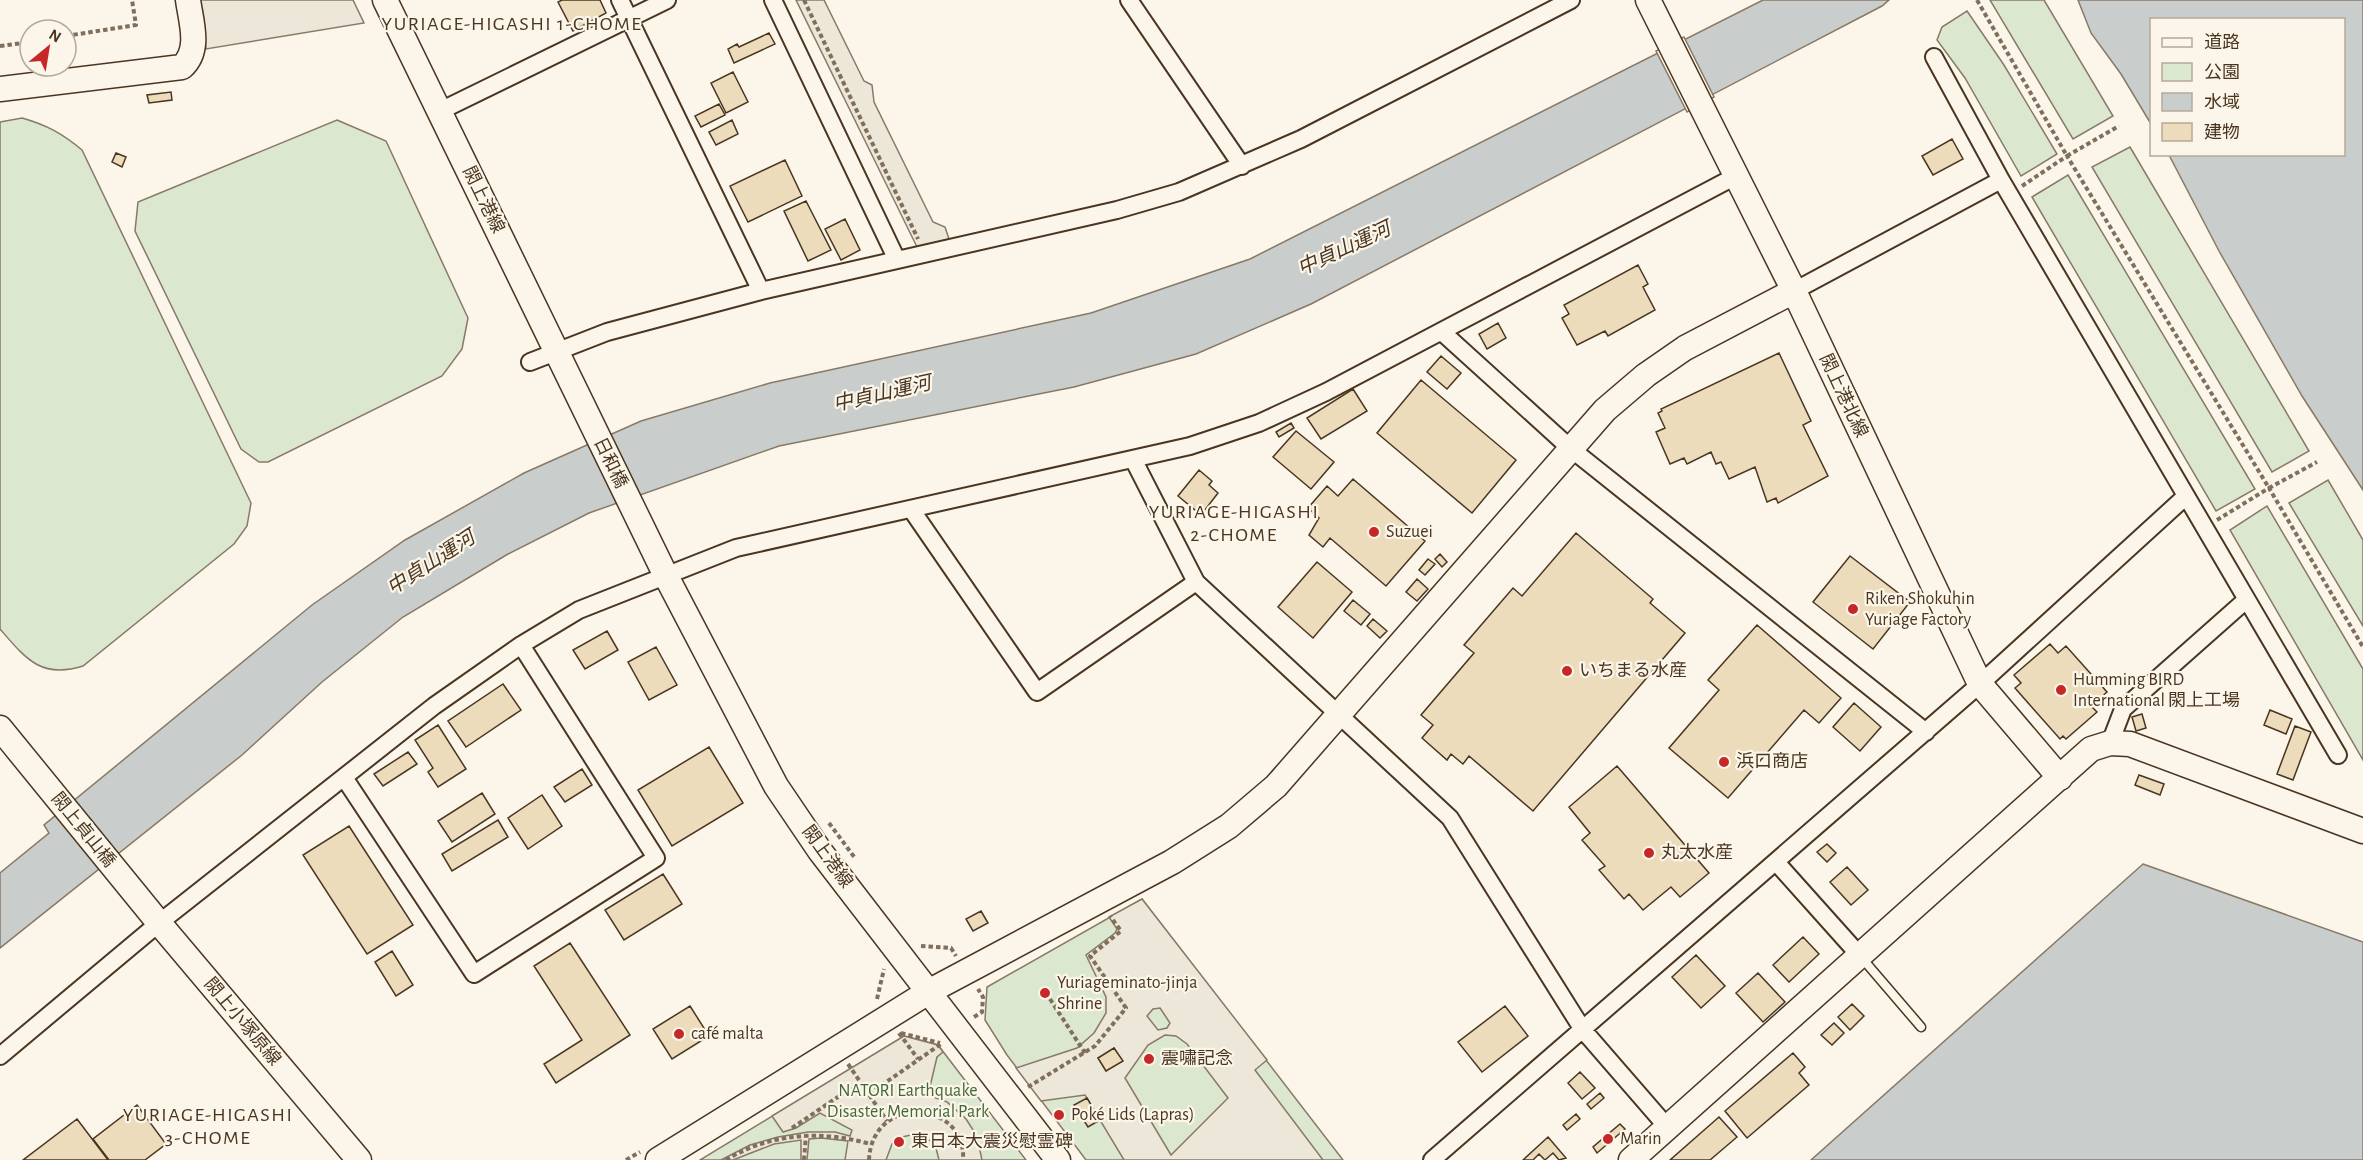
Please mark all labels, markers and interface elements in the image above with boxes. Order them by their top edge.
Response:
district label: YURIAGE-HIGASHI 1-CHOME [382,14,642,34]
north arrow [18,18,78,78]
legend [2150,18,2345,156]
text: N [46,26,64,46]
text: 道路 [2204,32,2240,52]
text: 公園 [2204,63,2240,82]
text: 水域 [2204,93,2240,112]
text: 建物 [2204,122,2240,142]
street label: 閖上港線 [459,163,509,236]
water label: 中貞山運河 [1294,216,1397,279]
street label: 閖上港北線 [1816,351,1872,441]
water label: 中貞山運河 [831,371,937,415]
street label: 日和橋 [590,434,632,491]
district label: YURIAGE-HIGASHI 2-CHOME [1149,502,1319,545]
place label: Suzuei [1386,523,1433,541]
water label: 中貞山運河 [383,524,482,599]
marker: Suzuei [1367,525,1381,539]
place label: Riken Shokuhin Yuriage Factory [1865,590,1975,629]
marker: Riken Shokuhin Yuriage Factory [1846,602,1860,616]
place label: いちまる水産 [1579,661,1687,680]
marker: いちまる水産 [1560,664,1574,678]
place label: Humming BIRD International 閖上工場 [2073,671,2240,710]
marker: Humming BIRD International 閖上工場 [2054,683,2068,697]
place label: 浜口商店 [1736,751,1808,771]
marker: 浜口商店 [1717,755,1731,769]
street label: 閖上貞山橋 [48,789,119,871]
street label: 閖上港線 [799,821,857,891]
place label: 丸太水産 [1661,843,1733,862]
marker: 丸太水産 [1642,846,1656,860]
street label: 閖上小塚原線 [200,974,285,1069]
place label: Yuriageminato-jinja Shrine [1057,974,1198,1013]
marker: Yuriageminato-jinja Shrine [1038,986,1052,1000]
place label: café malta [691,1025,764,1043]
marker: café malta [672,1027,686,1041]
place label: 震嘯記念 [1161,1049,1233,1068]
marker: 震嘯記念 [1142,1052,1156,1066]
park label: NATORI Earthquake Disaster Memorial Park [827,1082,990,1121]
district label: YURIAGE-HIGASHI 3-CHOME [123,1105,293,1148]
place label: Poké Lids (Lapras) [1071,1106,1195,1124]
marker: Poké Lids (Lapras) [1052,1108,1066,1122]
place label: Marin [1620,1130,1662,1148]
place label: 東日本大震災慰霊碑 [911,1131,1073,1151]
marker: Marin [1601,1132,1615,1146]
marker: 東日本大震災慰霊碑 [892,1135,906,1149]

